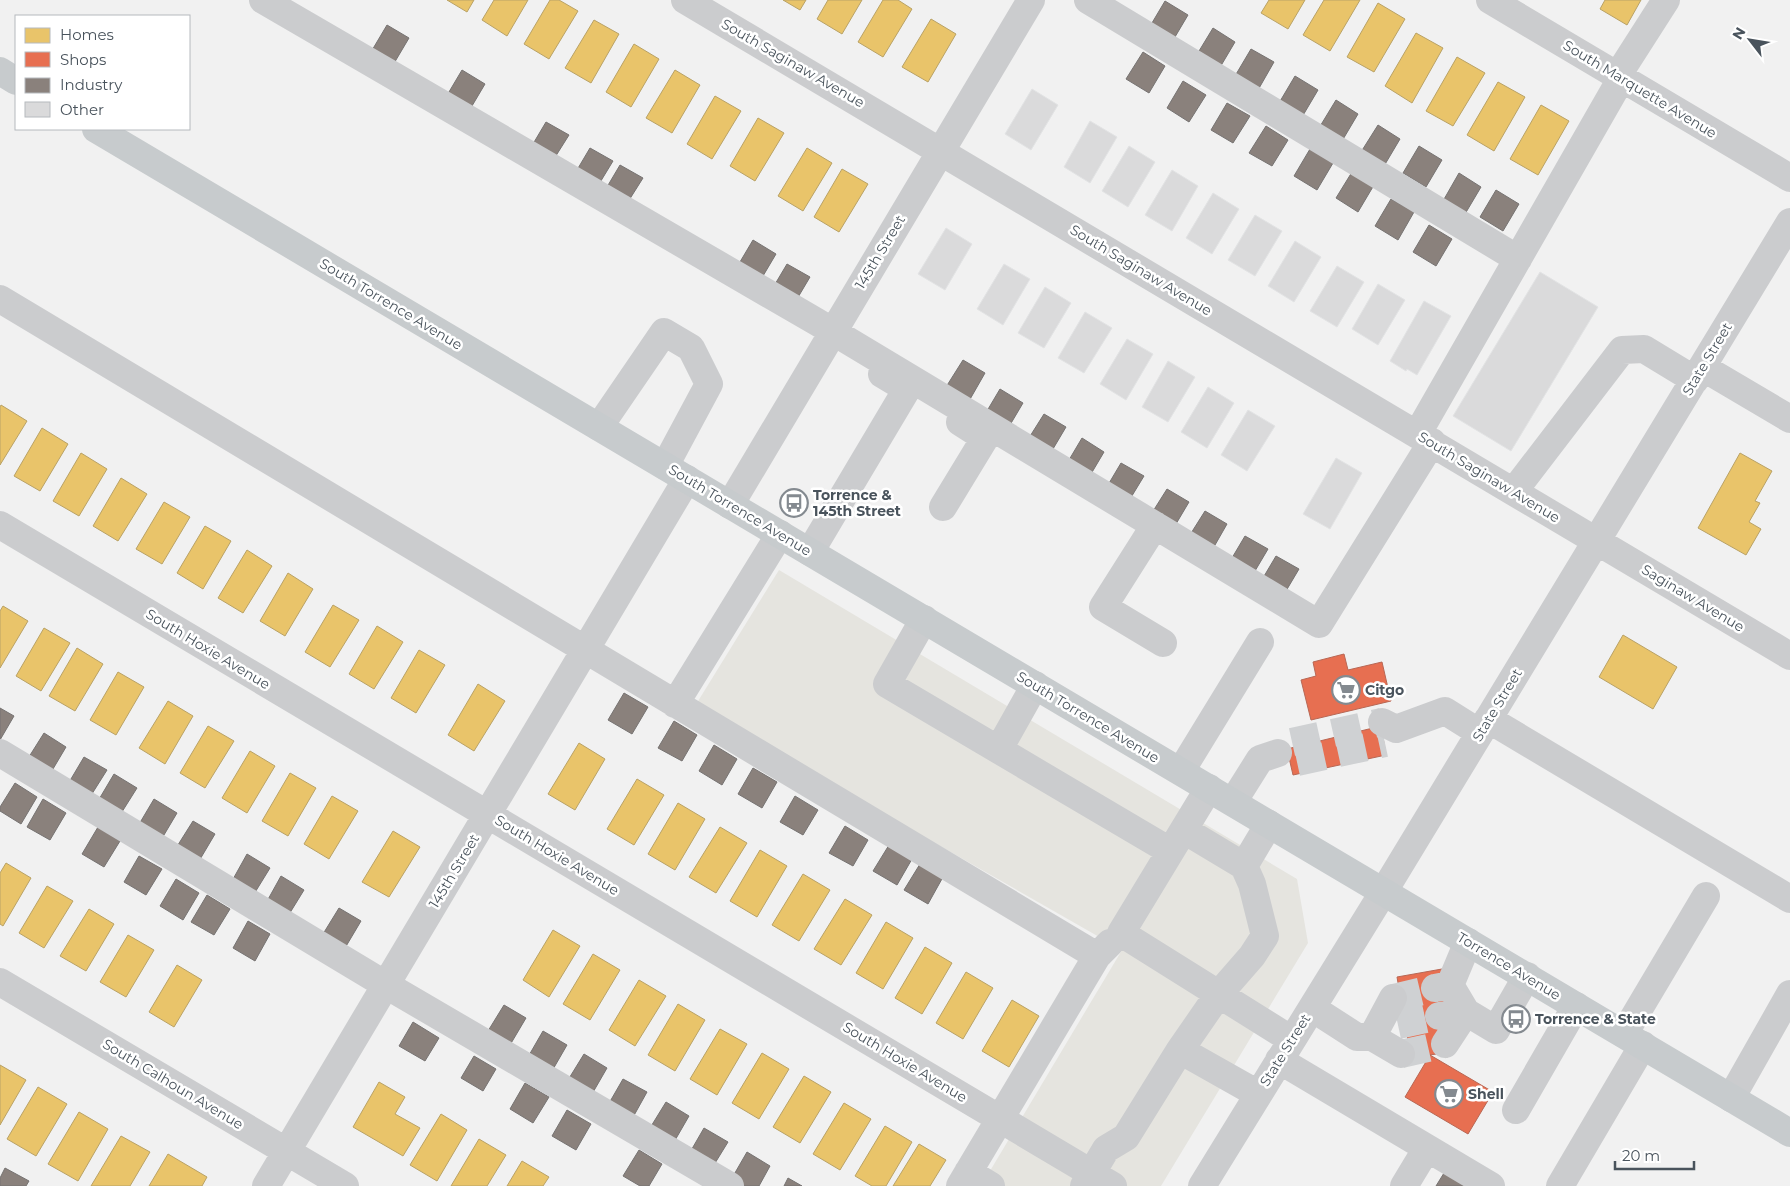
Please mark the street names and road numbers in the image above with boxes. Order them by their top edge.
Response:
street label: South Saginaw Avenue [718,15,868,111]
street label: South Marquette Avenue [1560,36,1720,142]
street label: 145th Street [851,211,909,292]
street label: South Saginaw Avenue [1067,221,1215,319]
street label: South Torrence Avenue [316,254,466,354]
street label: State Street [1678,319,1736,399]
street label: South Saginaw Avenue [1415,428,1563,526]
street label: South Torrence Avenue [665,460,815,560]
street label: Saginaw Avenue [1638,560,1748,636]
street label: South Hoxie Avenue [143,605,273,693]
street label: State Street [1468,665,1526,745]
street label: South Torrence Avenue [1013,667,1163,767]
street label: South Hoxie Avenue [492,811,622,899]
street label: 145th Street [425,830,483,911]
street label: Torrence Avenue [1454,928,1564,1004]
street label: State Street [1256,1010,1315,1090]
street label: South Hoxie Avenue [840,1018,970,1106]
street label: South Calhoun Avenue [99,1035,247,1133]

